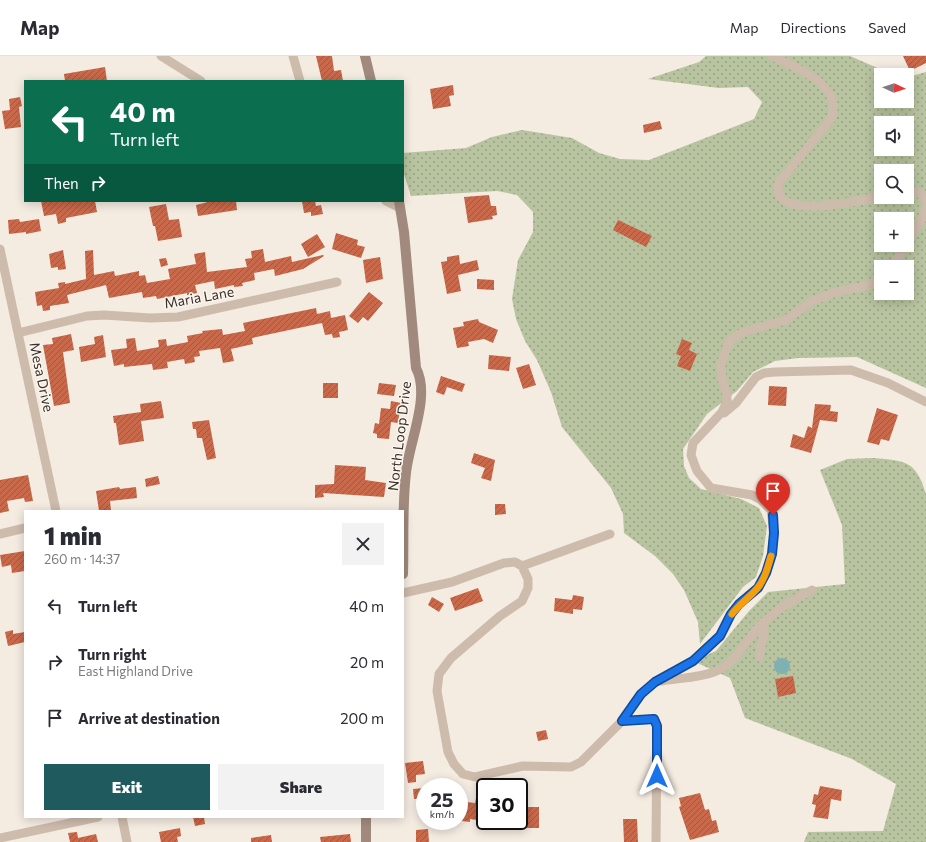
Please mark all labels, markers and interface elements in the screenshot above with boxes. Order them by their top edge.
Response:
text: Map [20,16,59,39]
text: Map [730,19,759,36]
text: Directions [781,19,846,36]
text: Saved [868,19,906,36]
north arrow [874,68,914,108]
map controls [874,68,914,300]
text: 40 m [110,94,176,128]
icon: left [44,96,96,148]
button: sound [874,116,914,156]
text: Turn left [110,128,179,150]
button: search [874,164,914,204]
icon: right [87,172,109,194]
text: Then [44,174,79,192]
button: + [874,212,914,252]
button: − [874,260,914,300]
street label: Maria Lane [163,283,235,311]
street label: Mesa Drive [26,341,58,413]
street label: North Loop Drive [384,380,414,492]
pin [756,474,790,515]
icon: arrive [762,480,784,502]
text: 1 min [44,521,102,550]
button: close [342,523,384,565]
text: 260 m · 14:37 [44,551,120,567]
icon: left [44,595,66,617]
text: Turn left [78,597,137,615]
text: 40 m [349,597,384,615]
text: Turn right [78,645,147,663]
icon: right [44,651,66,673]
text: 20 m [350,653,384,671]
text: East Highland Drive [78,663,193,679]
icon: arrive [44,707,66,729]
text: Arrive at destination [78,709,220,727]
text: 200 m [340,709,384,727]
position arrow [636,755,678,797]
button: Exit [44,764,210,810]
button: Share [218,764,384,810]
speed limit sign: 30 [476,778,528,830]
text: 25 [430,787,454,811]
text: km/h [430,808,454,820]

